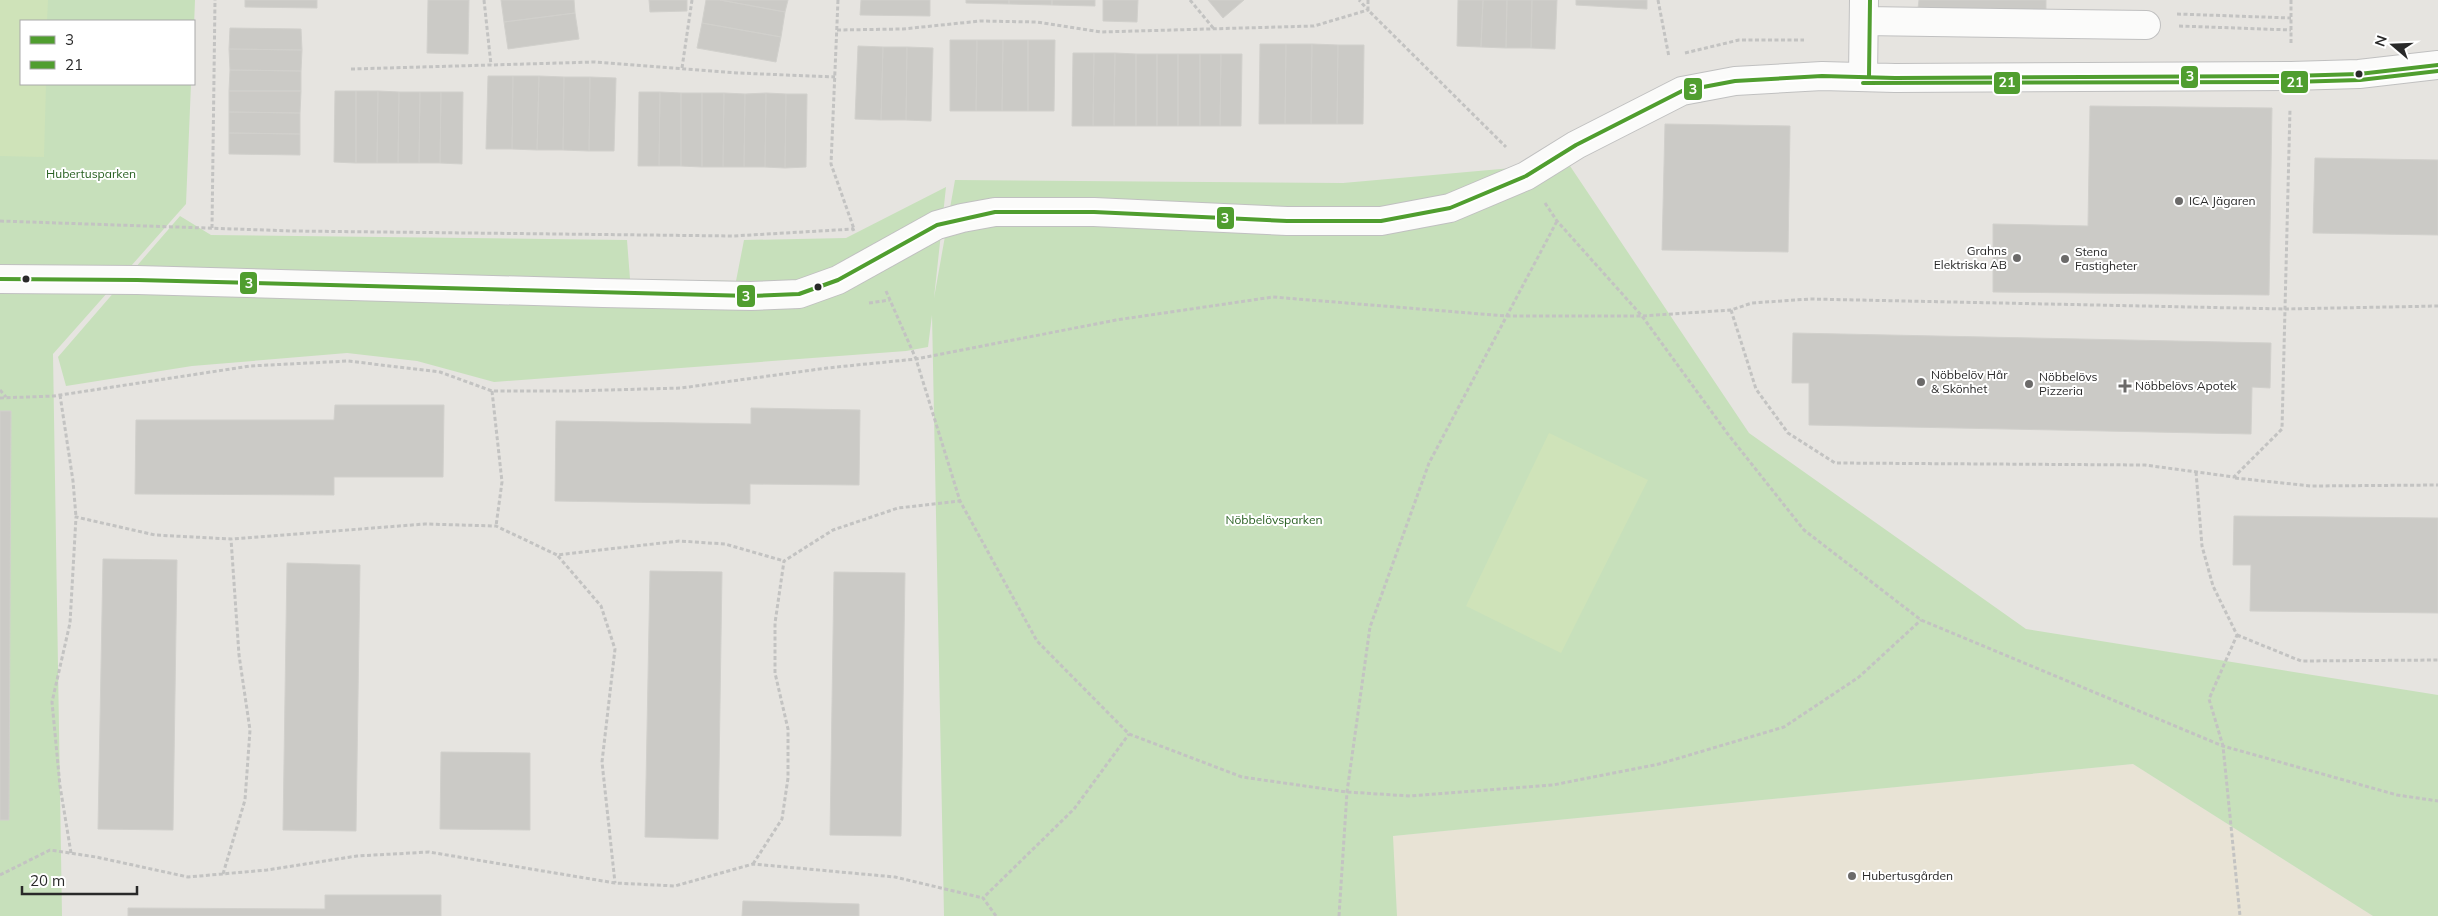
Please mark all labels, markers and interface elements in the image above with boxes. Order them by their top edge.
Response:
legend [20,20,195,85]
north arrow [2368,20,2418,70]
text: 3 [65,30,74,49]
text: N [2370,33,2391,49]
text: 21 [65,55,83,74]
line badge: 3 [2180,65,2199,89]
text: 3 [2186,67,2194,85]
unlabelled marker [2354,69,2364,79]
line badge: 21 [2280,70,2309,94]
line badge: 21 [1993,71,2021,95]
text: 21 [1999,73,2015,91]
text: 21 [2287,73,2303,91]
line badge: 3 [1683,77,1703,101]
text: 3 [1689,80,1697,98]
park label: Hubertusparken [46,166,136,181]
place label: ICA Jägaren [2189,193,2255,208]
marker: ICA Jägaren [2173,195,2185,207]
line badge: 3 [1216,206,1235,230]
text: 3 [1221,209,1229,227]
place label: Grahns Elektriska AB [1934,243,2007,272]
place label: Stena Fastigheter [2075,244,2138,273]
marker: Grahns Elektriska AB [2011,252,2023,264]
marker: Stena Fastigheter [2059,253,2071,265]
line badge: 3 [239,271,258,295]
unlabelled marker [21,274,31,284]
text: 3 [245,274,253,292]
unlabelled marker [813,282,823,292]
line badge: 3 [736,284,756,308]
text: 3 [742,287,750,305]
place label: Nöbbelöv Hår & Skönhet [1931,367,2008,396]
place label: Nöbbelövs Pizzeria [2039,369,2098,398]
marker: Nöbbelöv Hår & Skönhet [1915,376,1927,388]
marker: Nöbbelövs Pizzeria [2023,378,2035,390]
place label: Nöbbelövs Apotek [2135,378,2237,393]
marker: Nöbbelövs Apotek [2119,380,2131,392]
park label: Nöbbelövsparken [1226,512,1322,527]
scale bar [22,864,138,896]
place label: Hubertusgården [1862,868,1953,883]
marker: Hubertusgården [1846,870,1858,882]
text: 20 m [30,871,65,890]

